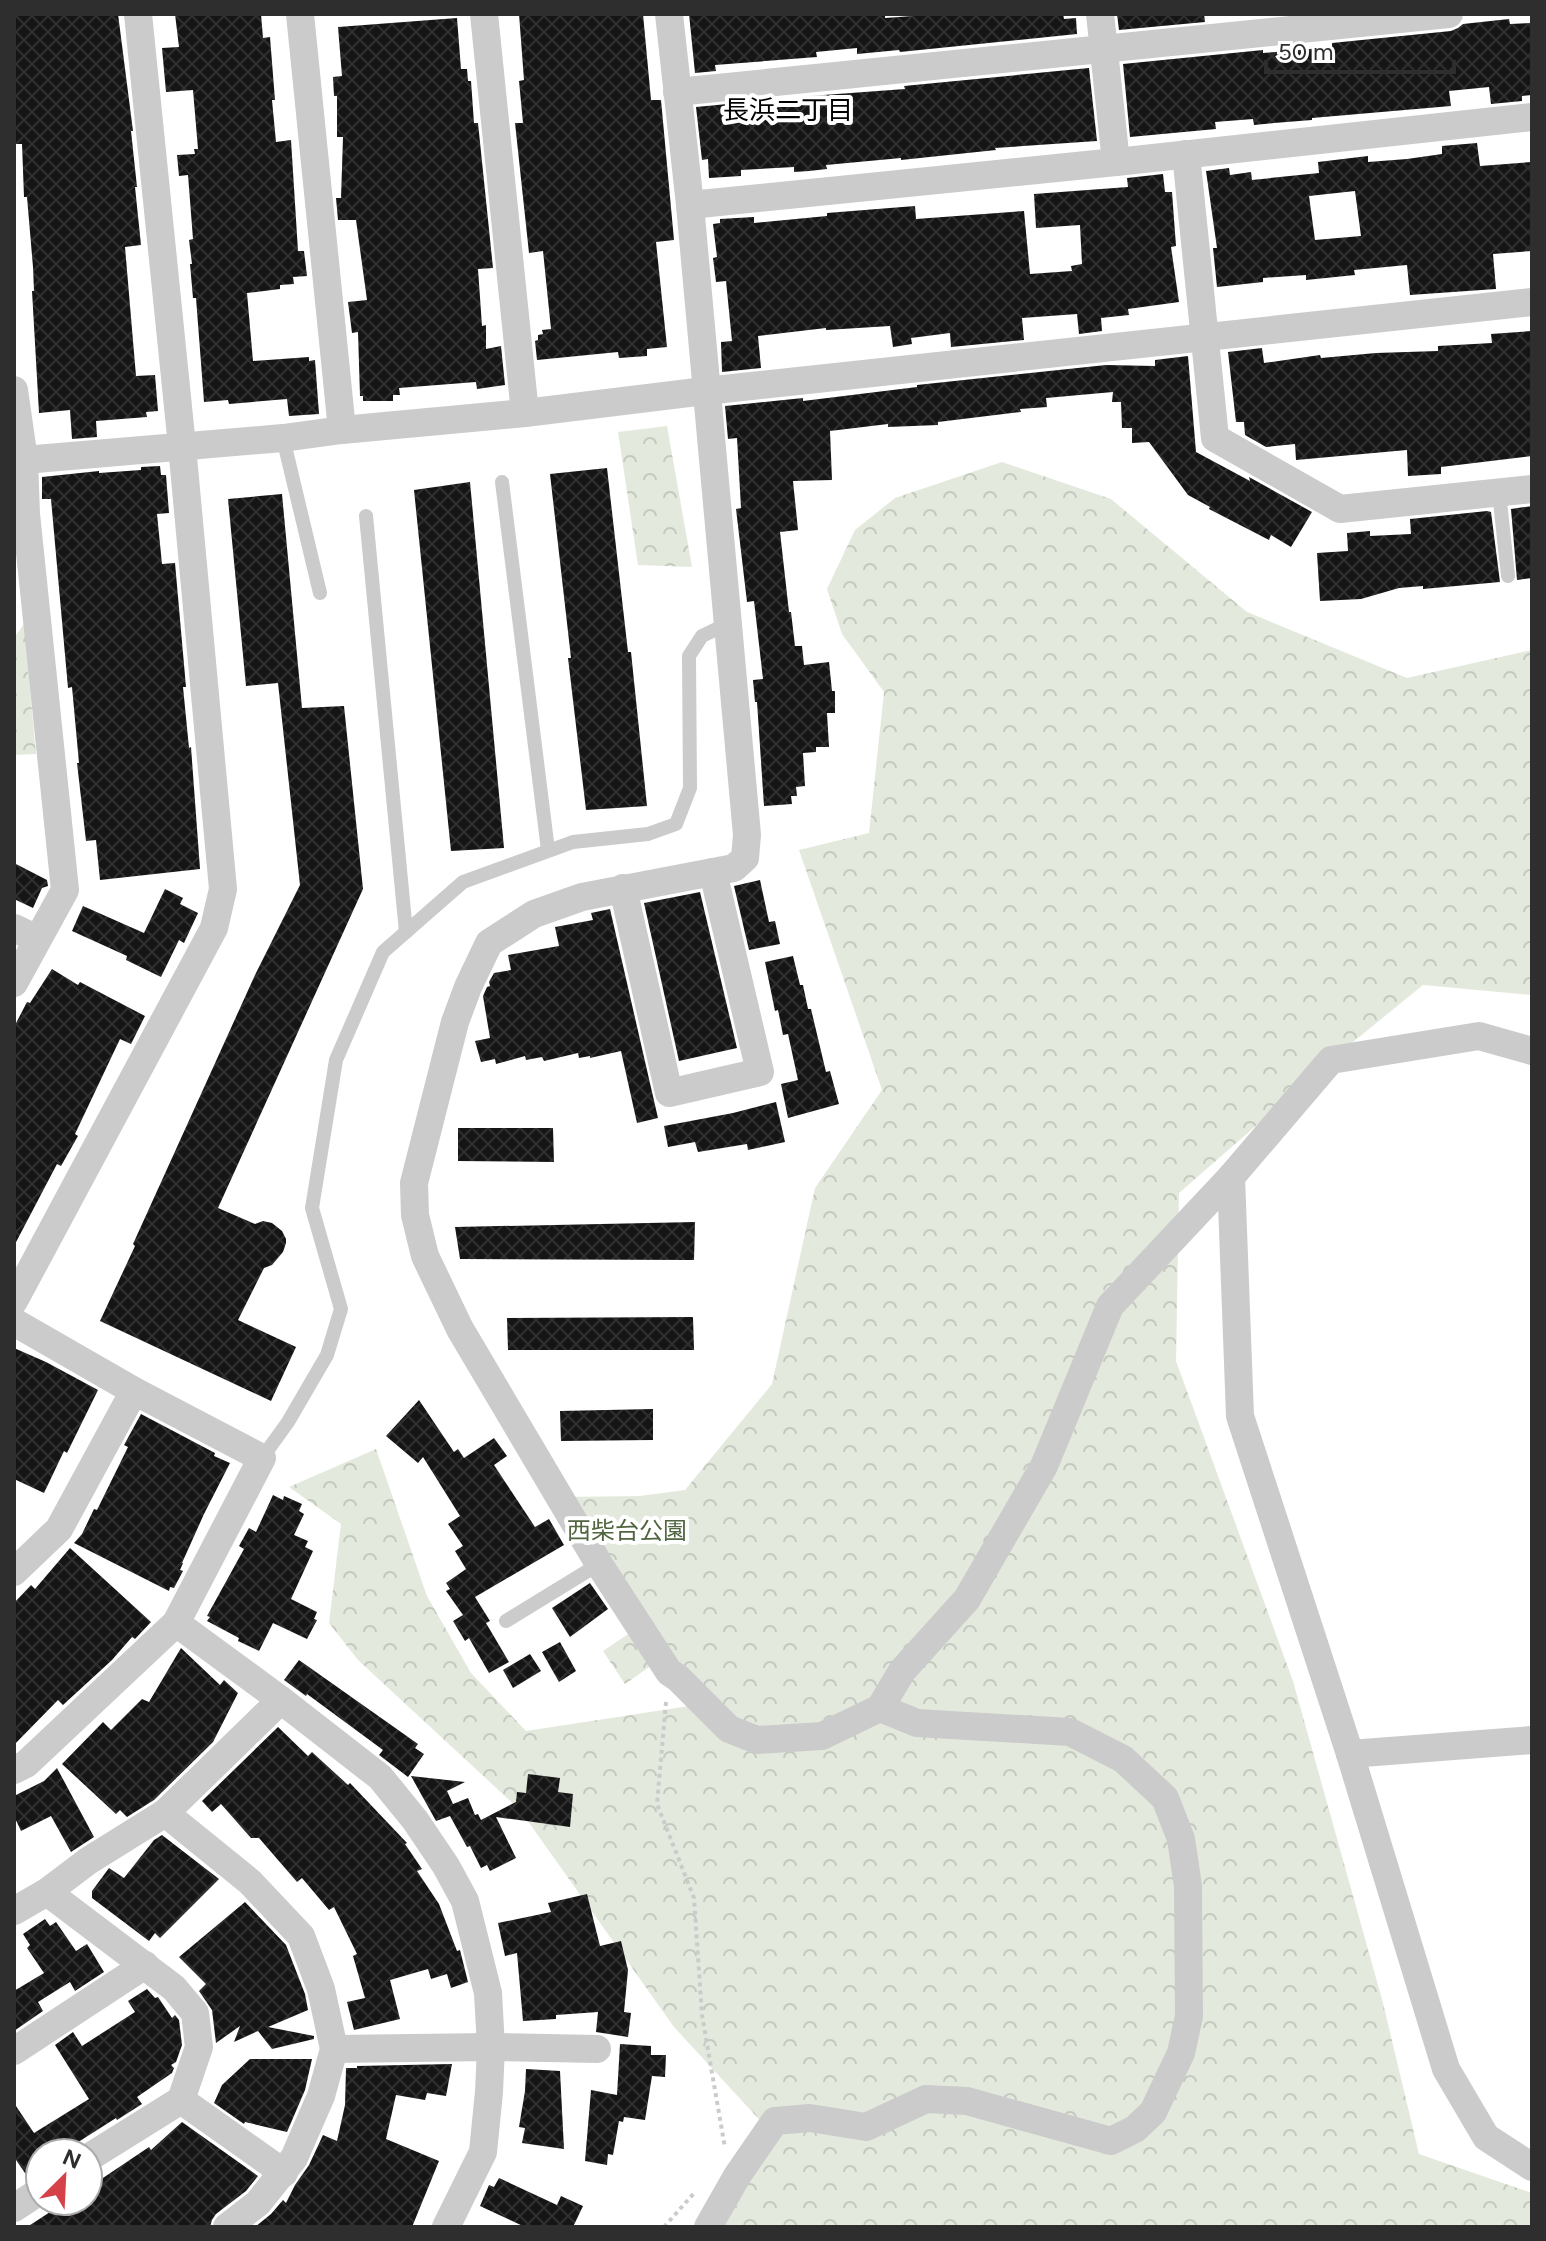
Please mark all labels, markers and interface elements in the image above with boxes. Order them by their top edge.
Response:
scale bar [1266,24,1454,74]
text: 50 m [1278,37,1334,66]
district label: 長浜二丁目 [723,94,853,126]
park label: 西柴台公園 [567,1516,687,1545]
north arrow [24,2137,104,2217]
text: N [59,2143,85,2175]

